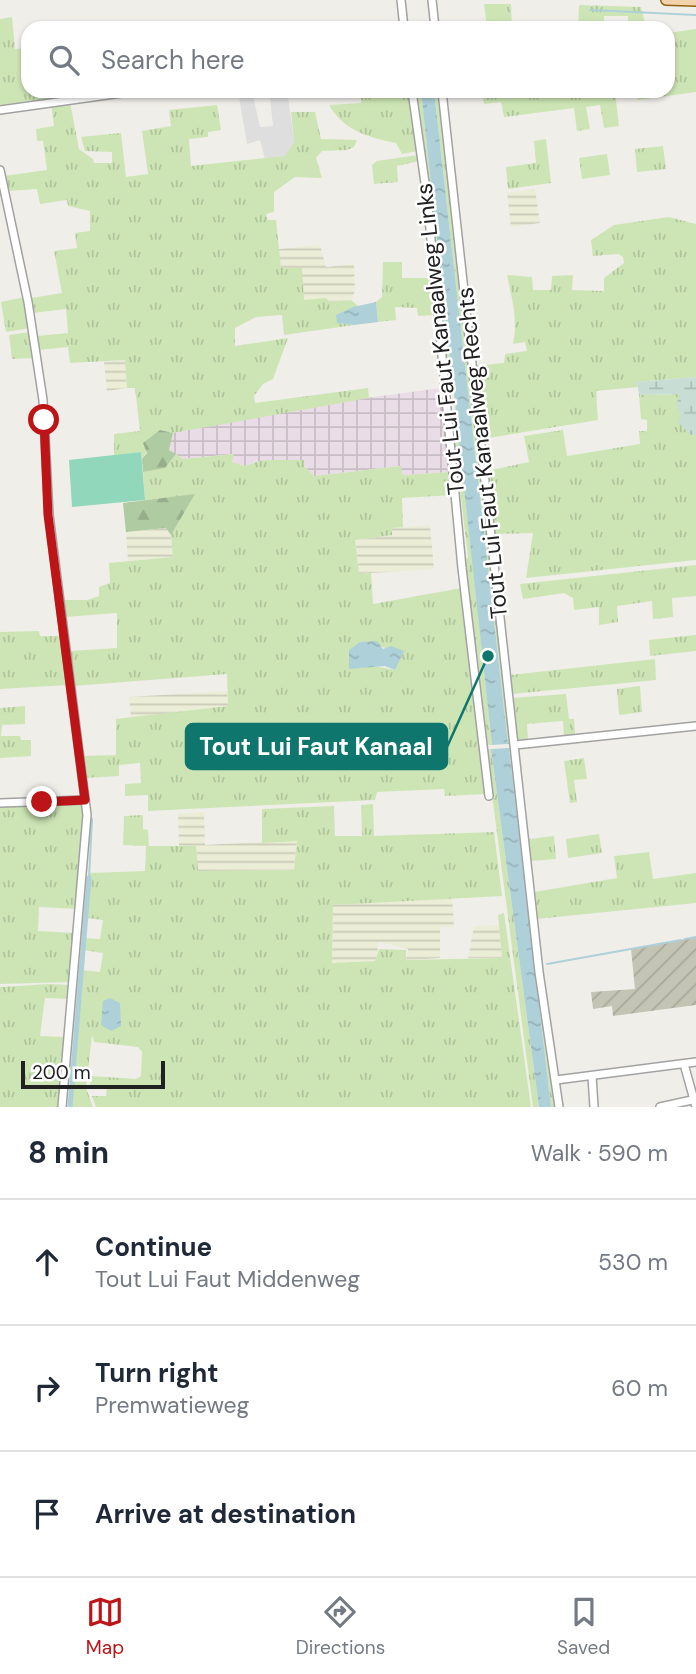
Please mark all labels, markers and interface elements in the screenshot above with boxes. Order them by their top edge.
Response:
search box [21,21,675,98]
icon: search [45,41,83,79]
text: Search here [101,43,244,77]
street label: Tout Lui Faut Kanaalweg Links [409,182,471,496]
street label: Tout Lui Faut Kanaalweg Rechts [450,286,514,620]
route start [28,404,59,435]
callout: Tout Lui Faut Kanaal [186,724,447,769]
text: Tout Lui Faut Kanaal [199,731,433,762]
route end [26,786,57,817]
scale bar [21,1058,164,1090]
text: 200 m [32,1060,91,1085]
text: 8 min [28,1133,109,1172]
text: Walk · 590 m [531,1138,668,1168]
text: Continue [95,1230,212,1264]
icon: ahead [28,1243,66,1281]
text: 530 m [598,1247,668,1277]
text: Tout Lui Faut Middenweg [95,1264,360,1294]
text: Turn right [95,1356,219,1390]
icon: right [28,1369,66,1407]
text: 60 m [611,1373,668,1403]
text: Premwatieweg [95,1390,249,1420]
icon: arrive [28,1495,66,1533]
text: Arrive at destination [95,1497,356,1531]
tab: Map [86,1593,124,1660]
tab: Directions [296,1593,385,1660]
tab: Saved [557,1593,610,1660]

